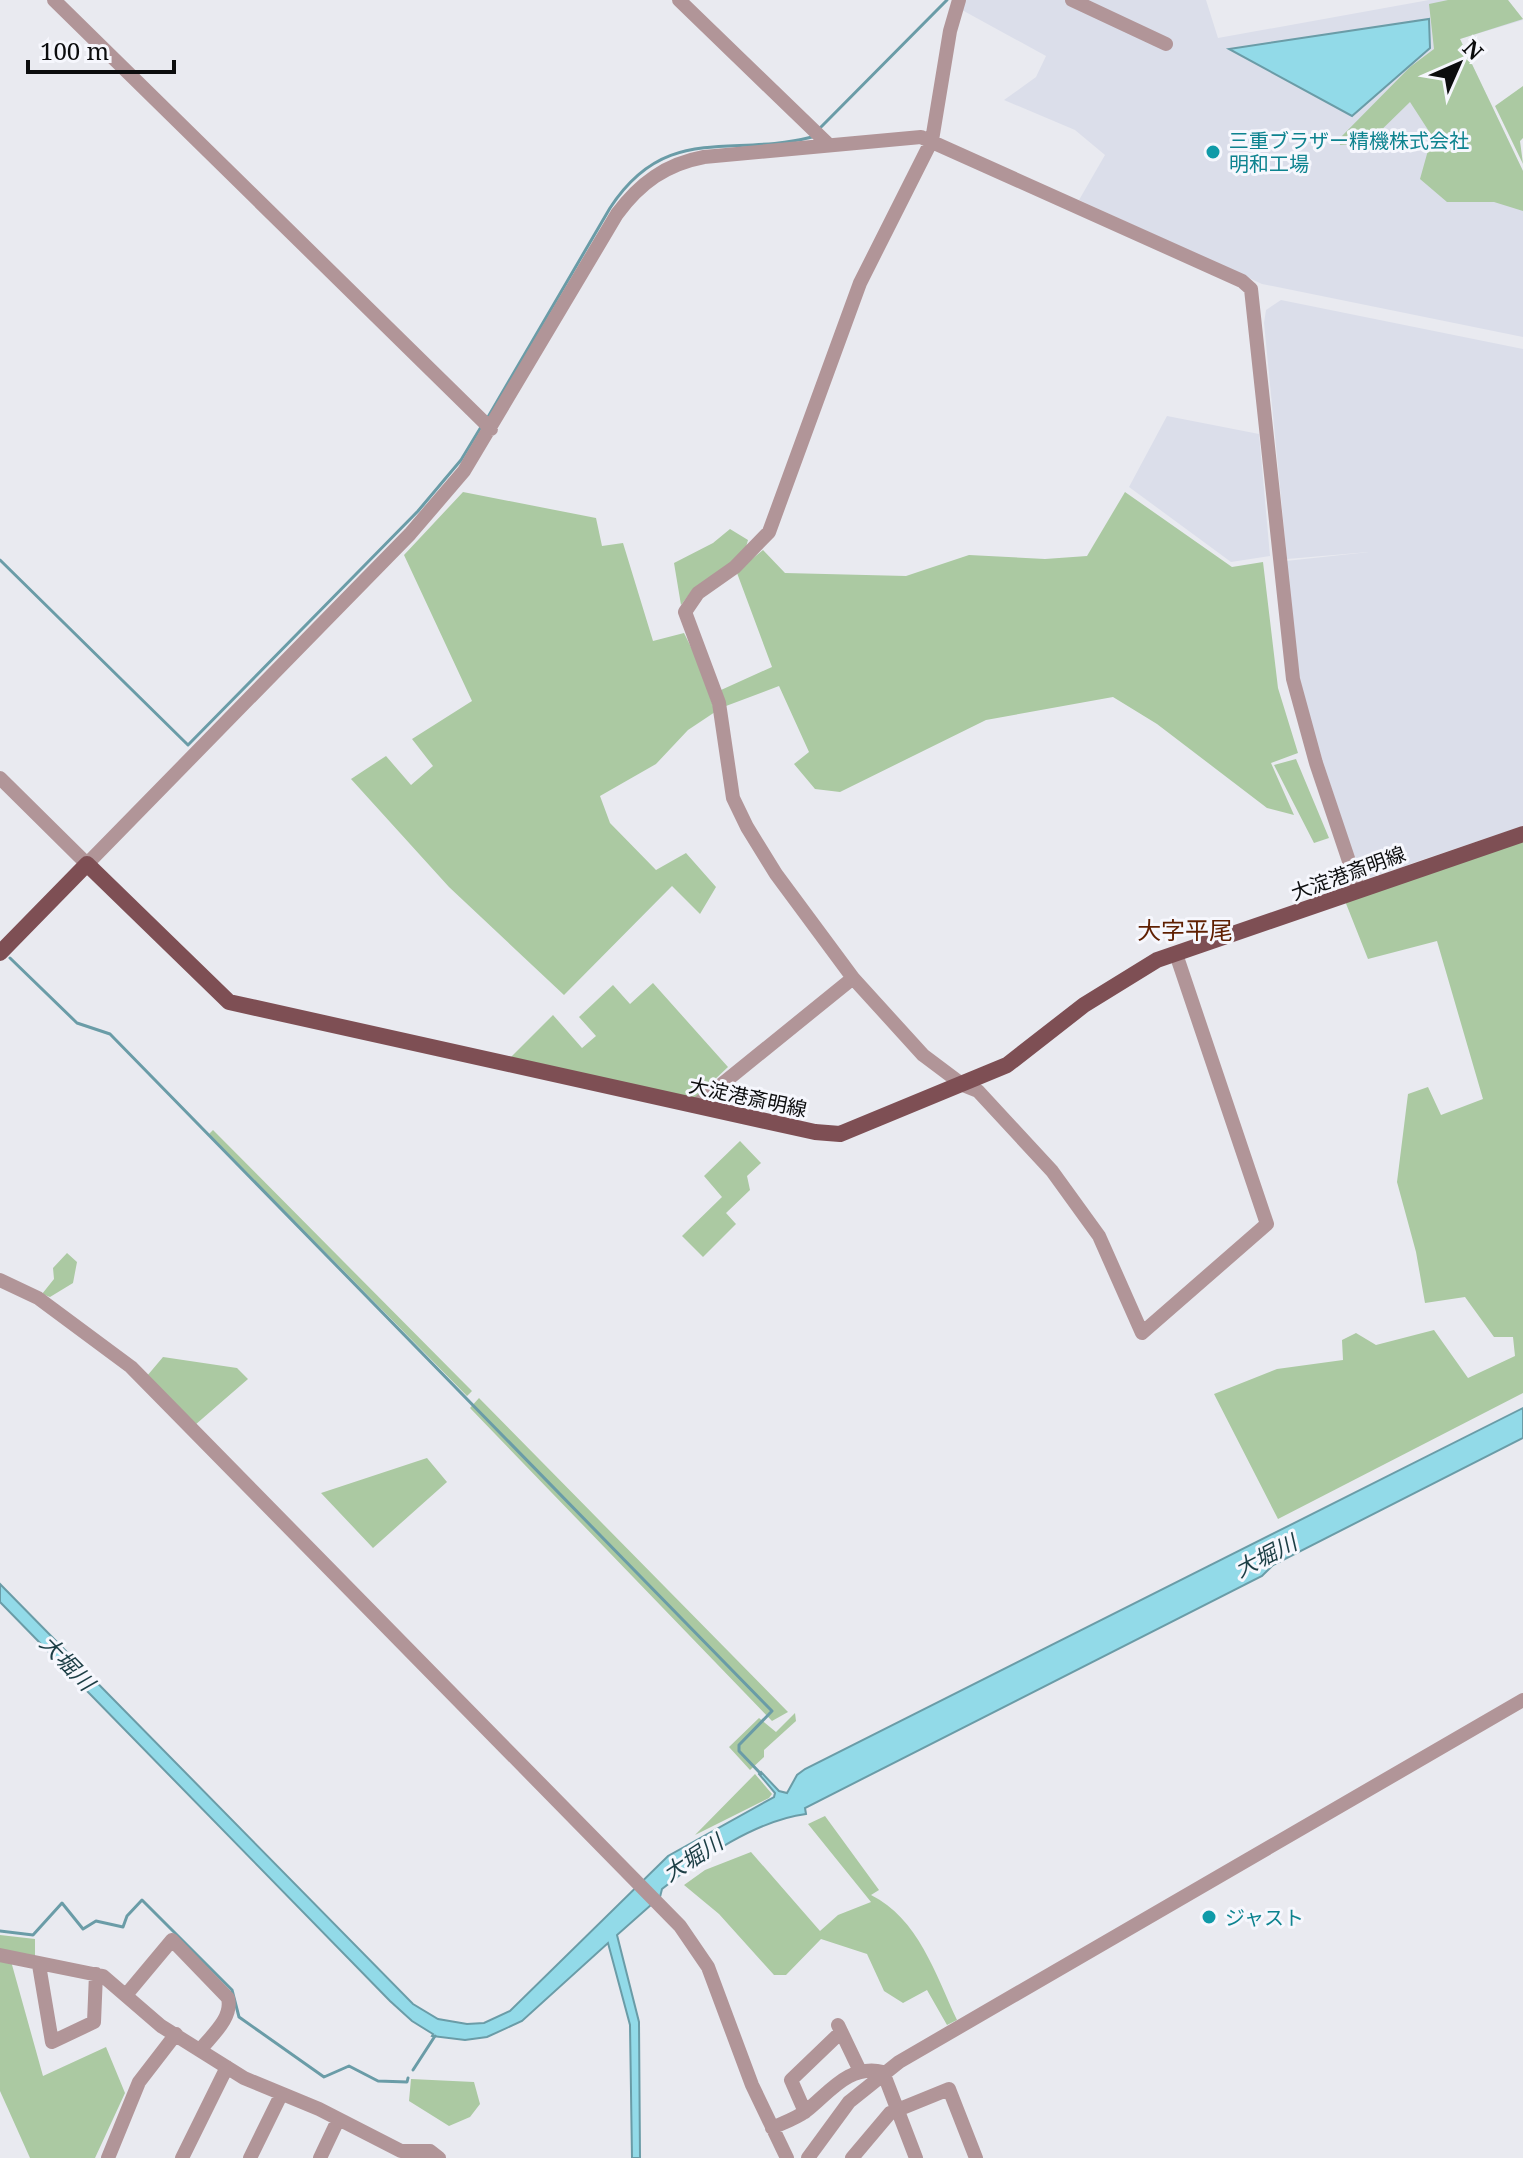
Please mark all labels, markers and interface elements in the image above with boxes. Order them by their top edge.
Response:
scale bar [28,24,174,74]
north arrow [1419,24,1499,104]
text: N [1457,32,1491,66]
text: 100 m [40,34,109,67]
place label: 三重ブラザー精機株式会社 明和工場 [1229,127,1469,177]
marker: 三重ブラザー精機株式会社 明和工場 [1204,143,1222,161]
street label: 大淀港斎明線 [1287,840,1409,906]
district label: 大字平尾 [1137,913,1233,946]
street label: 大淀港斎明線 [687,1071,809,1123]
water label: 大堀川 [1229,1526,1303,1583]
water label: 大堀川 [34,1628,103,1698]
water label: 大堀川 [656,1825,730,1888]
place label: ジャスト [1225,1904,1304,1931]
marker: ジャスト [1200,1908,1218,1926]

